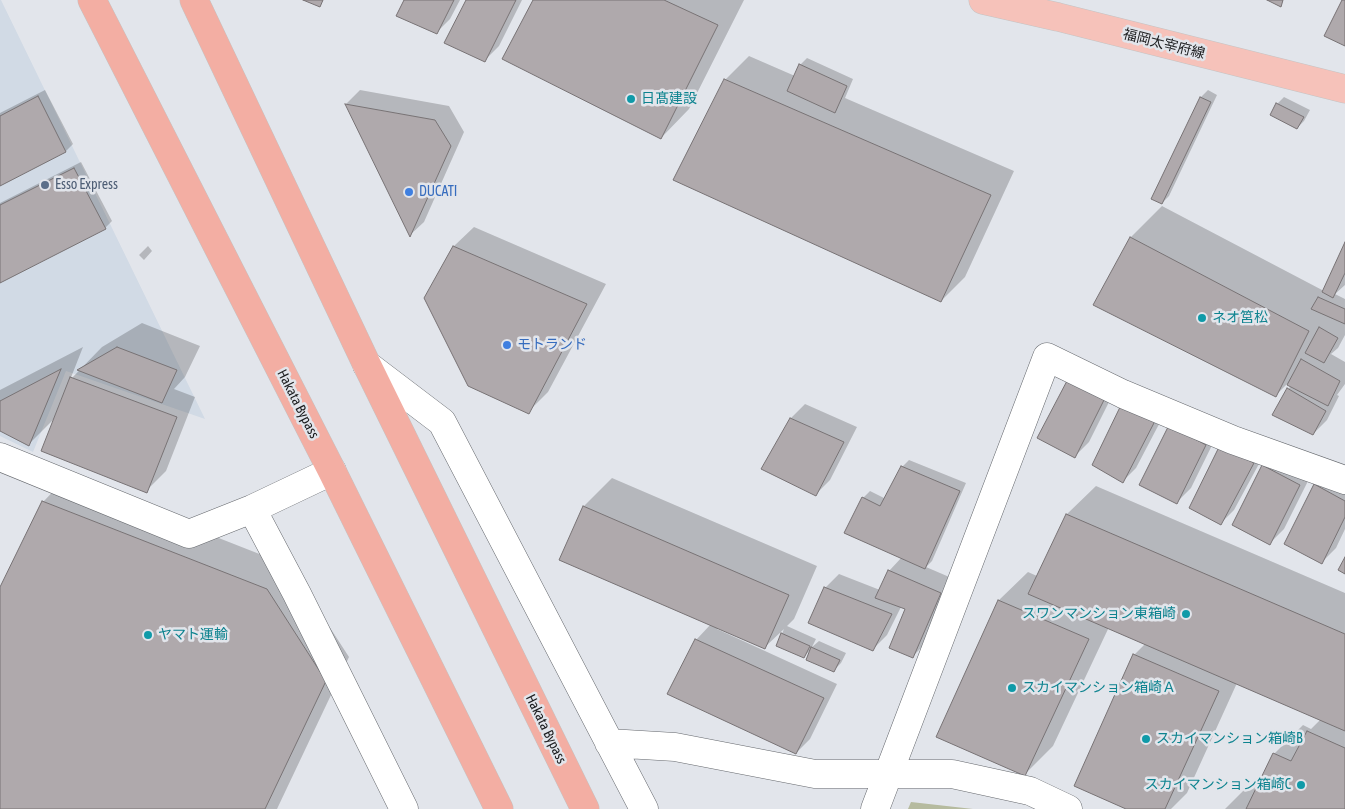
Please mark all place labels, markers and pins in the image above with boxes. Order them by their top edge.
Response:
place label: 日髙建設 [641,91,697,107]
marker: 日髙建設 [625,93,637,105]
place label: Esso Express [55,177,118,193]
marker: Esso Express [39,179,51,191]
place label: DUCATI [419,184,457,200]
marker: DUCATI [403,186,415,198]
place label: ネオ筥松 [1212,310,1268,326]
marker: ネオ筥松 [1196,312,1208,324]
place label: モトランド [517,337,587,353]
marker: モトランド [501,339,513,351]
place label: スワンマンション東箱崎 [1022,606,1176,622]
marker: スワンマンション東箱崎 [1180,608,1192,620]
place label: ヤマト運輸 [158,627,228,643]
marker: ヤマト運輸 [142,629,154,641]
place label: スカイマンション箱崎Ａ [1022,680,1176,696]
marker: スカイマンション箱崎Ａ [1006,682,1018,694]
place label: スカイマンション箱崎B [1156,731,1303,747]
marker: スカイマンション箱崎B [1140,733,1152,745]
place label: スカイマンション箱崎C [1145,777,1291,793]
marker: スカイマンション箱崎C [1295,779,1307,791]

